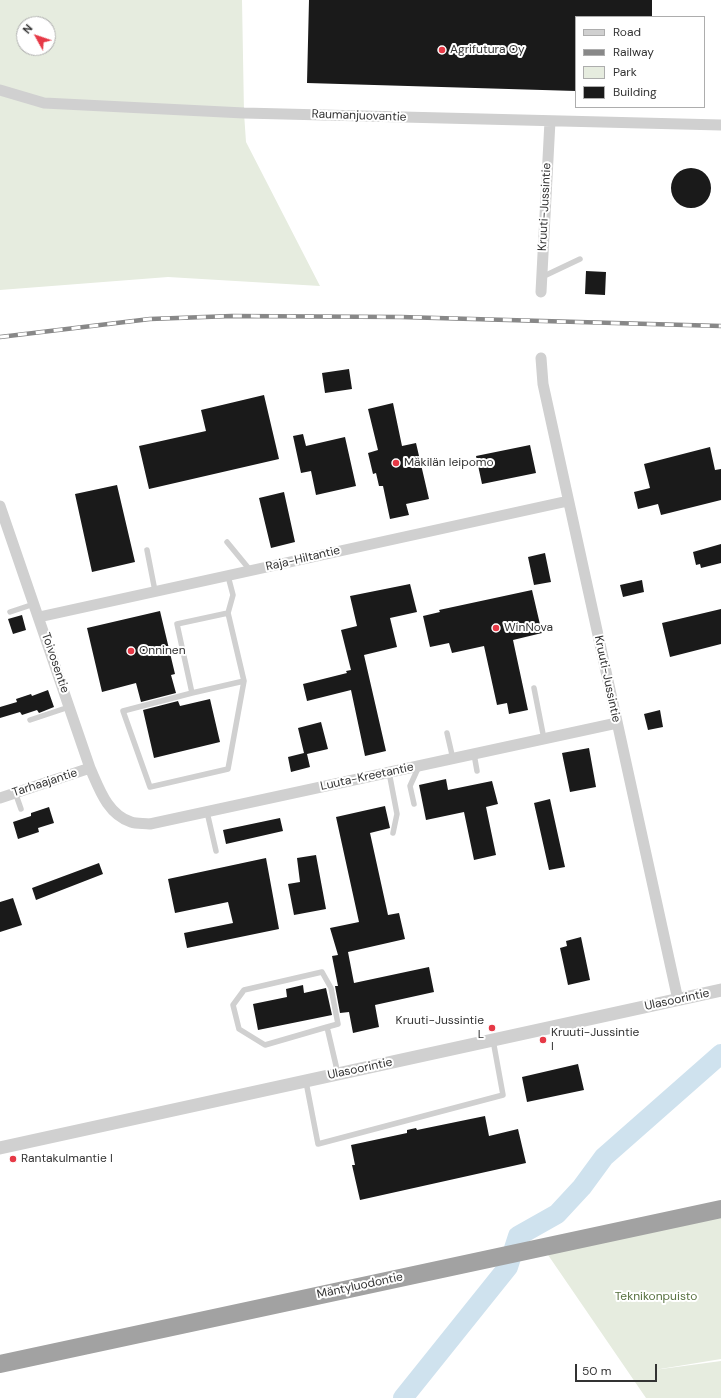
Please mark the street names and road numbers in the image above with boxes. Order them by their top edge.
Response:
street label: Raumanjuovantie [311,107,407,125]
street label: Kruuti-Jussintie [535,162,555,252]
street label: Raja-Hiltantie [265,543,341,575]
street label: Toivosentie [38,631,72,695]
street label: Kruuti-Jussintie [591,634,623,724]
street label: Luuta-Kreetantie [319,760,415,794]
street label: Tarhaajantie [11,766,79,800]
street label: Ulasoorintie [643,986,711,1014]
street label: Ulasoorintie [326,1055,394,1083]
street label: Mäntyluodontie [316,1270,404,1302]

